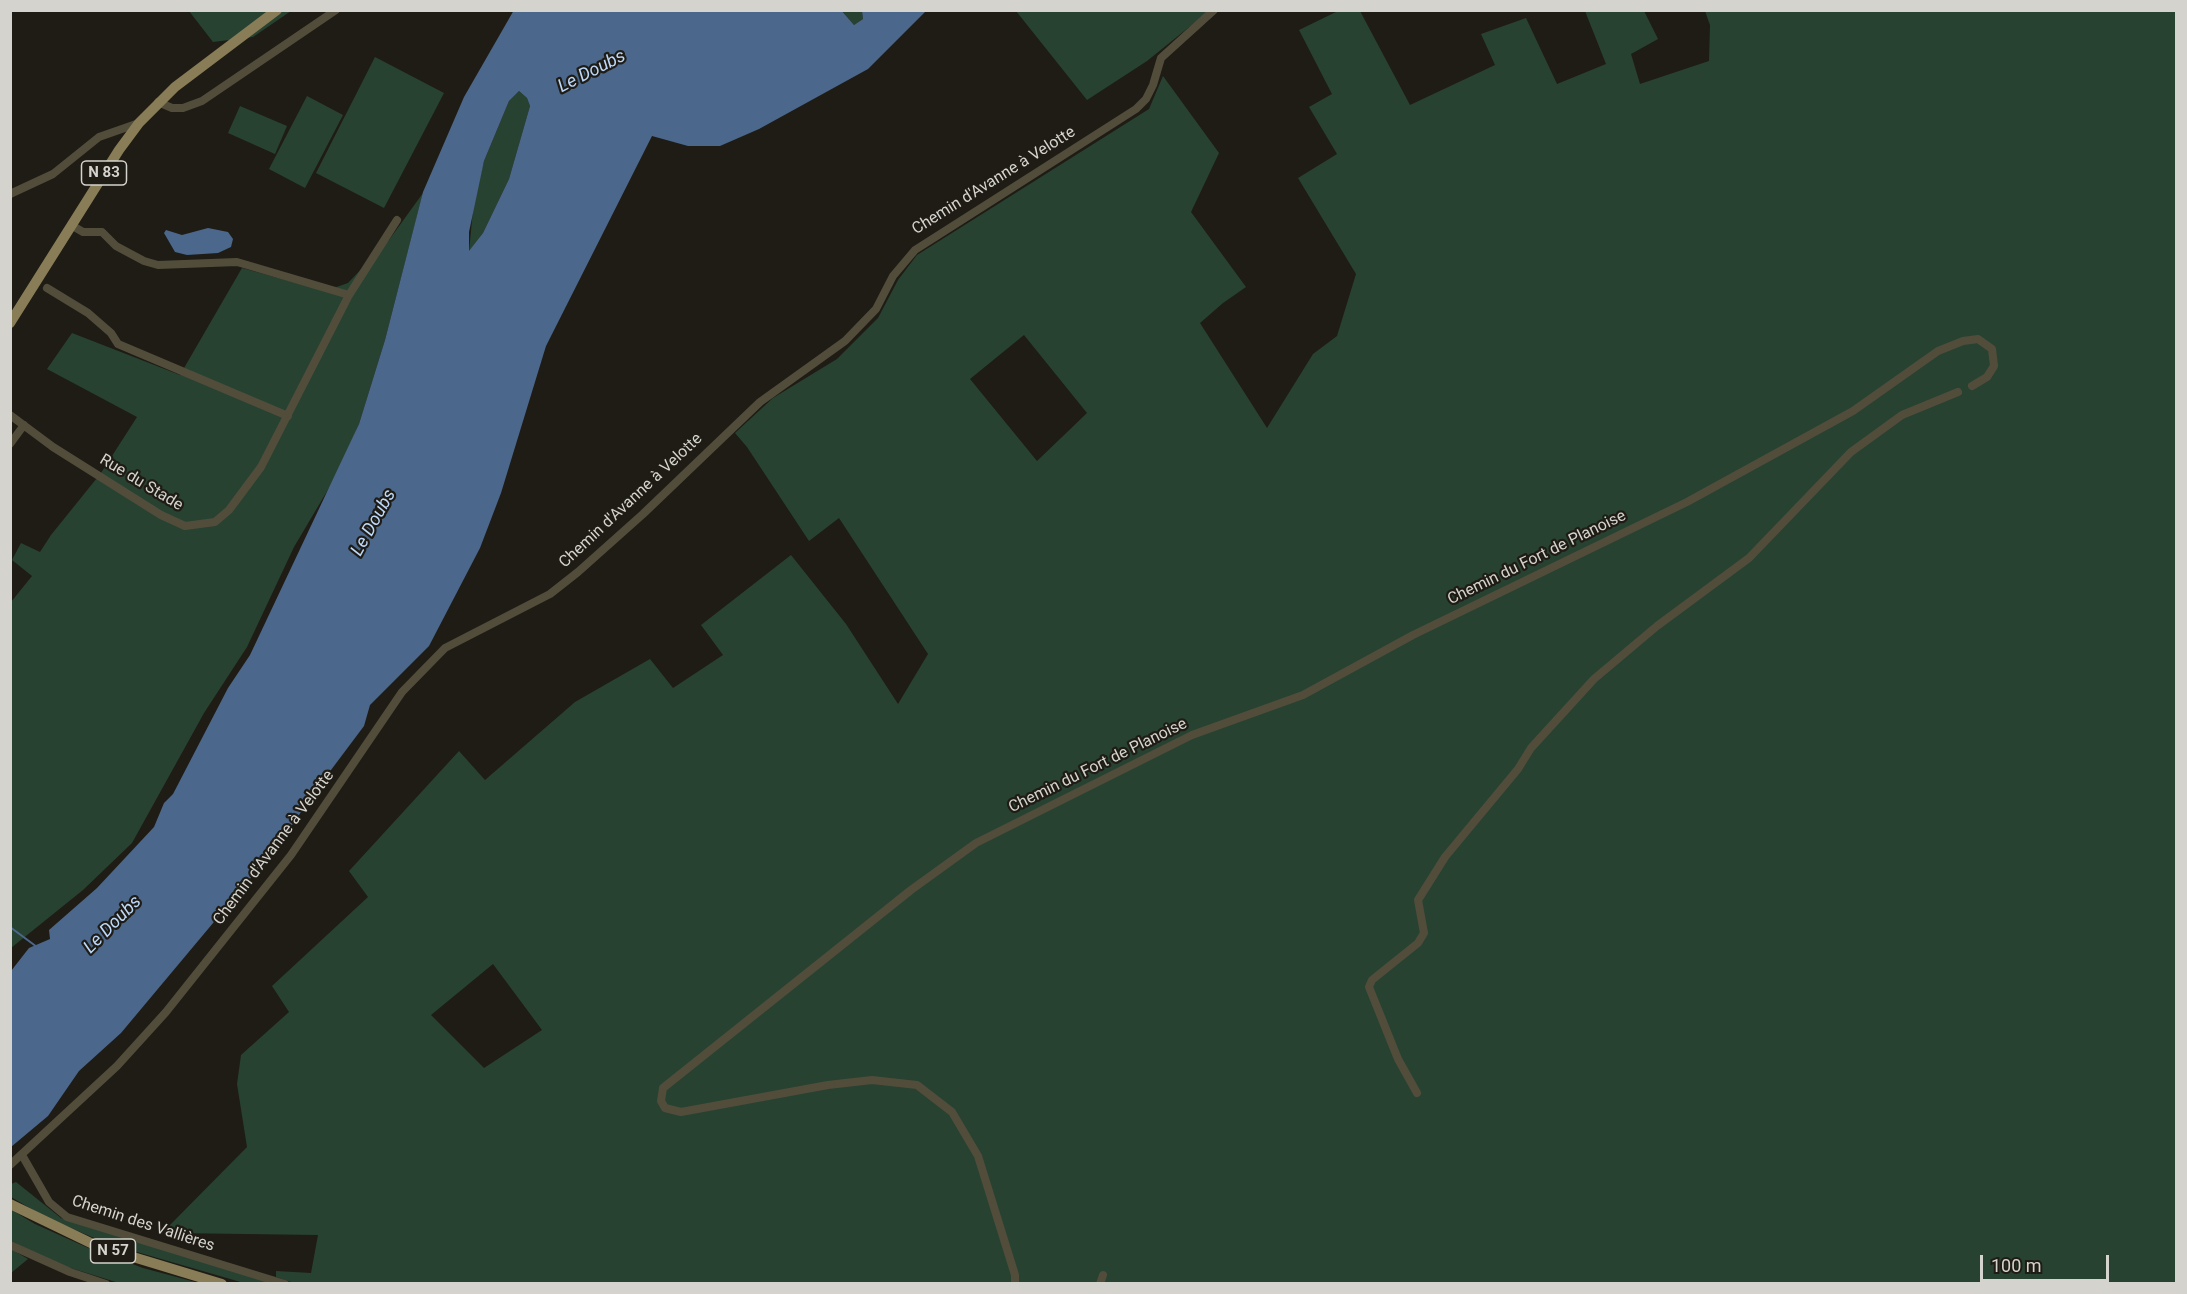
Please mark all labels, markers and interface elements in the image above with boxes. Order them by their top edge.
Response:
water label: Le Doubs [555,46,629,98]
street label: Chemin d'Avanne à Velotte [909,123,1079,239]
road number: N 83 [82,161,126,185]
street label: Chemin d'Avanne à Velotte [555,430,707,572]
street label: Rue du Stade [96,451,186,515]
water label: Le Doubs [347,486,401,560]
street label: Chemin du Fort de Planoise [1445,506,1629,610]
street label: Chemin du Fort de Planoise [1006,714,1190,818]
street label: Chemin d'Avanne à Velotte [210,767,338,929]
water label: Le Doubs [80,892,146,958]
street label: Chemin des Vallières [69,1192,217,1256]
road number: N 57 [90,1239,136,1263]
scale bar [1983,1243,2112,1281]
text: 100 m [1991,1255,2042,1276]

